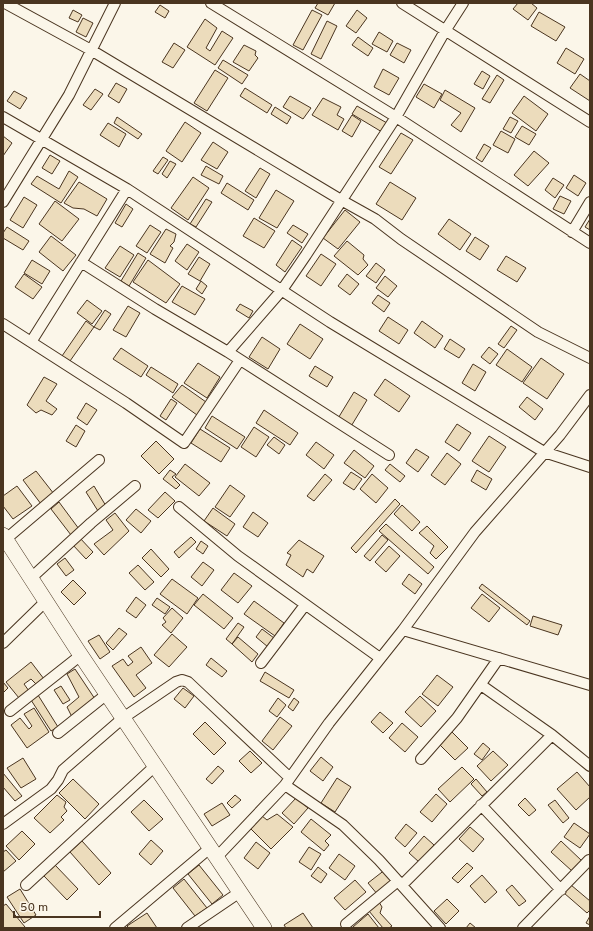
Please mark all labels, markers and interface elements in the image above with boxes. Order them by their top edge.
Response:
scale bar [14,893,100,919]
text: 50 m [20,900,48,916]

